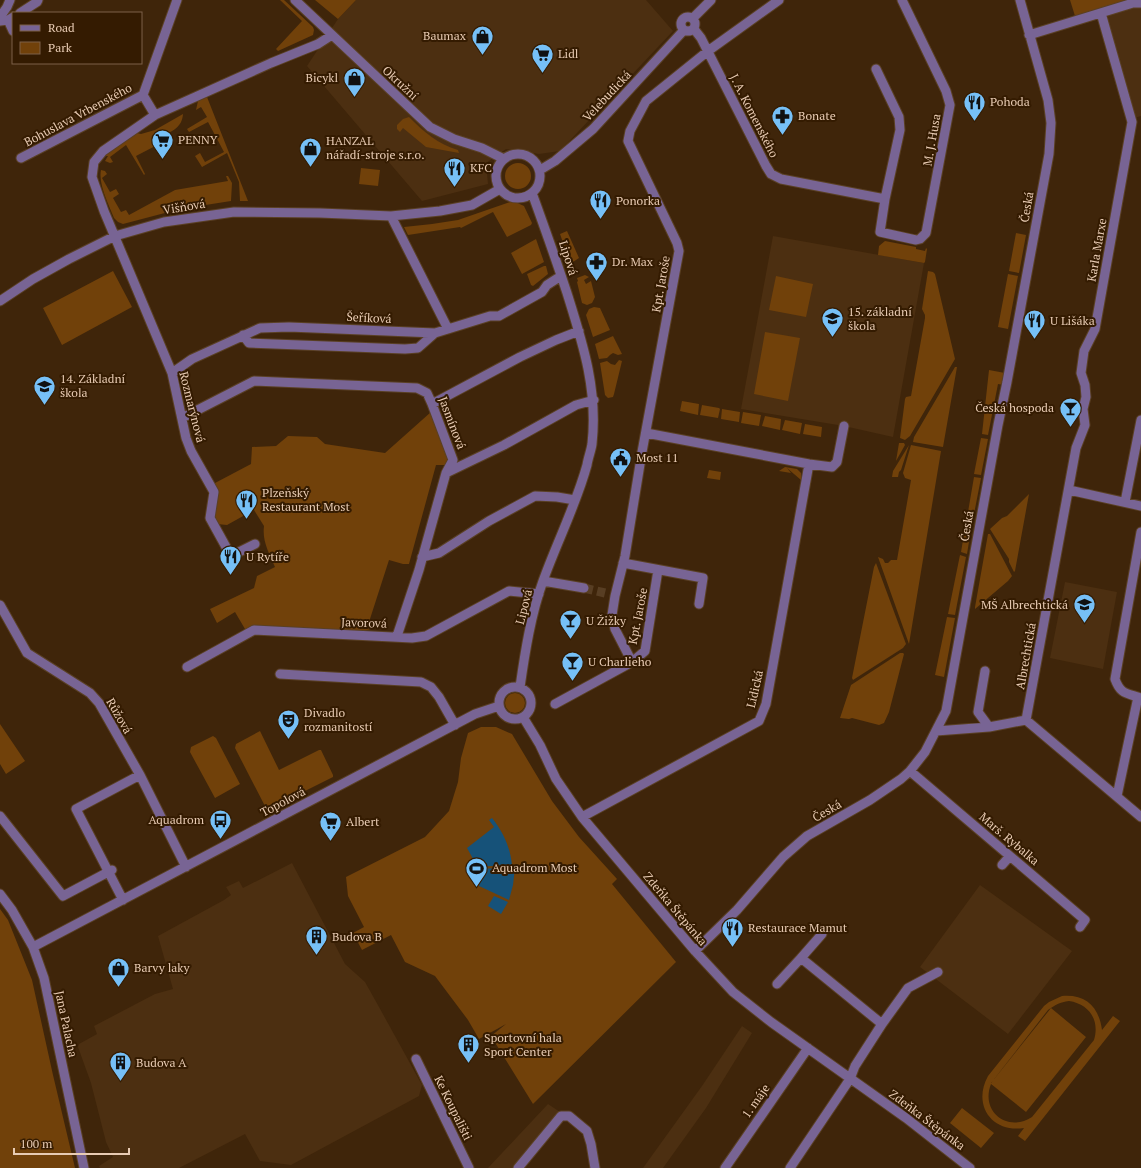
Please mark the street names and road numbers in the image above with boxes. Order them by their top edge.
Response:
street label: Okružní [379,62,422,103]
street label: Velebudická [579,67,634,124]
street label: J. A. Komenského [727,71,782,160]
street label: Bohuslava Vrbenského [21,80,135,149]
street label: M. J. Husa [920,113,943,167]
street label: Česká [1016,190,1037,223]
street label: Višňová [162,196,206,217]
street label: Karla Marxe [1084,217,1109,283]
street label: Lipová [556,239,581,277]
street label: Kpt. Jaroše [648,254,673,313]
street label: Šeříková [346,309,392,326]
street label: Rozmarýnová [176,370,209,444]
street label: Jasmínová [436,394,469,451]
street label: Česká [956,509,977,542]
street label: Kpt. Jaroše [625,586,650,645]
street label: Lipová [512,588,535,626]
street label: Javorová [341,614,387,631]
street label: Albrechtická [1012,621,1039,690]
street label: Lidická [743,669,766,709]
street label: Růžová [103,695,136,736]
street label: Topolová [258,783,308,820]
street label: Česká [810,796,844,825]
street label: Marš. Rybalka [976,809,1042,868]
street label: Zdeňka Štěpánka [640,869,711,949]
street label: Jana Palacha [52,989,81,1059]
street label: Ke Koupališti [431,1073,476,1143]
street label: 1. máje [739,1081,773,1121]
street label: Zdeňka Štěpánka [886,1086,968,1153]

